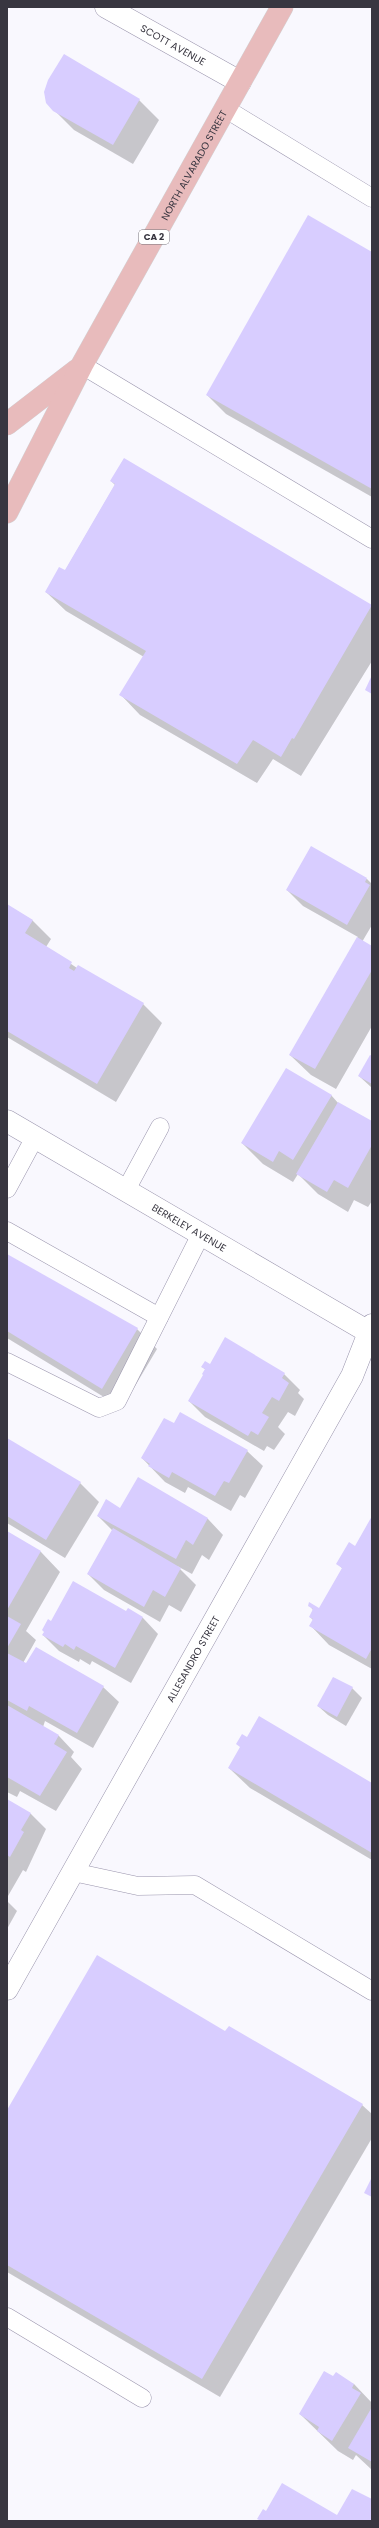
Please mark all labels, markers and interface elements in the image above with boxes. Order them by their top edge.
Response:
street label: SCOTT AVENUE [138,20,209,69]
street label: NORTH ALVARADO STREET [157,107,231,223]
road number: CA 2 [139,230,169,244]
street label: BERKELEY AVENUE [149,1200,229,1255]
street label: ALLESANDRO STREET [163,1612,223,1705]

